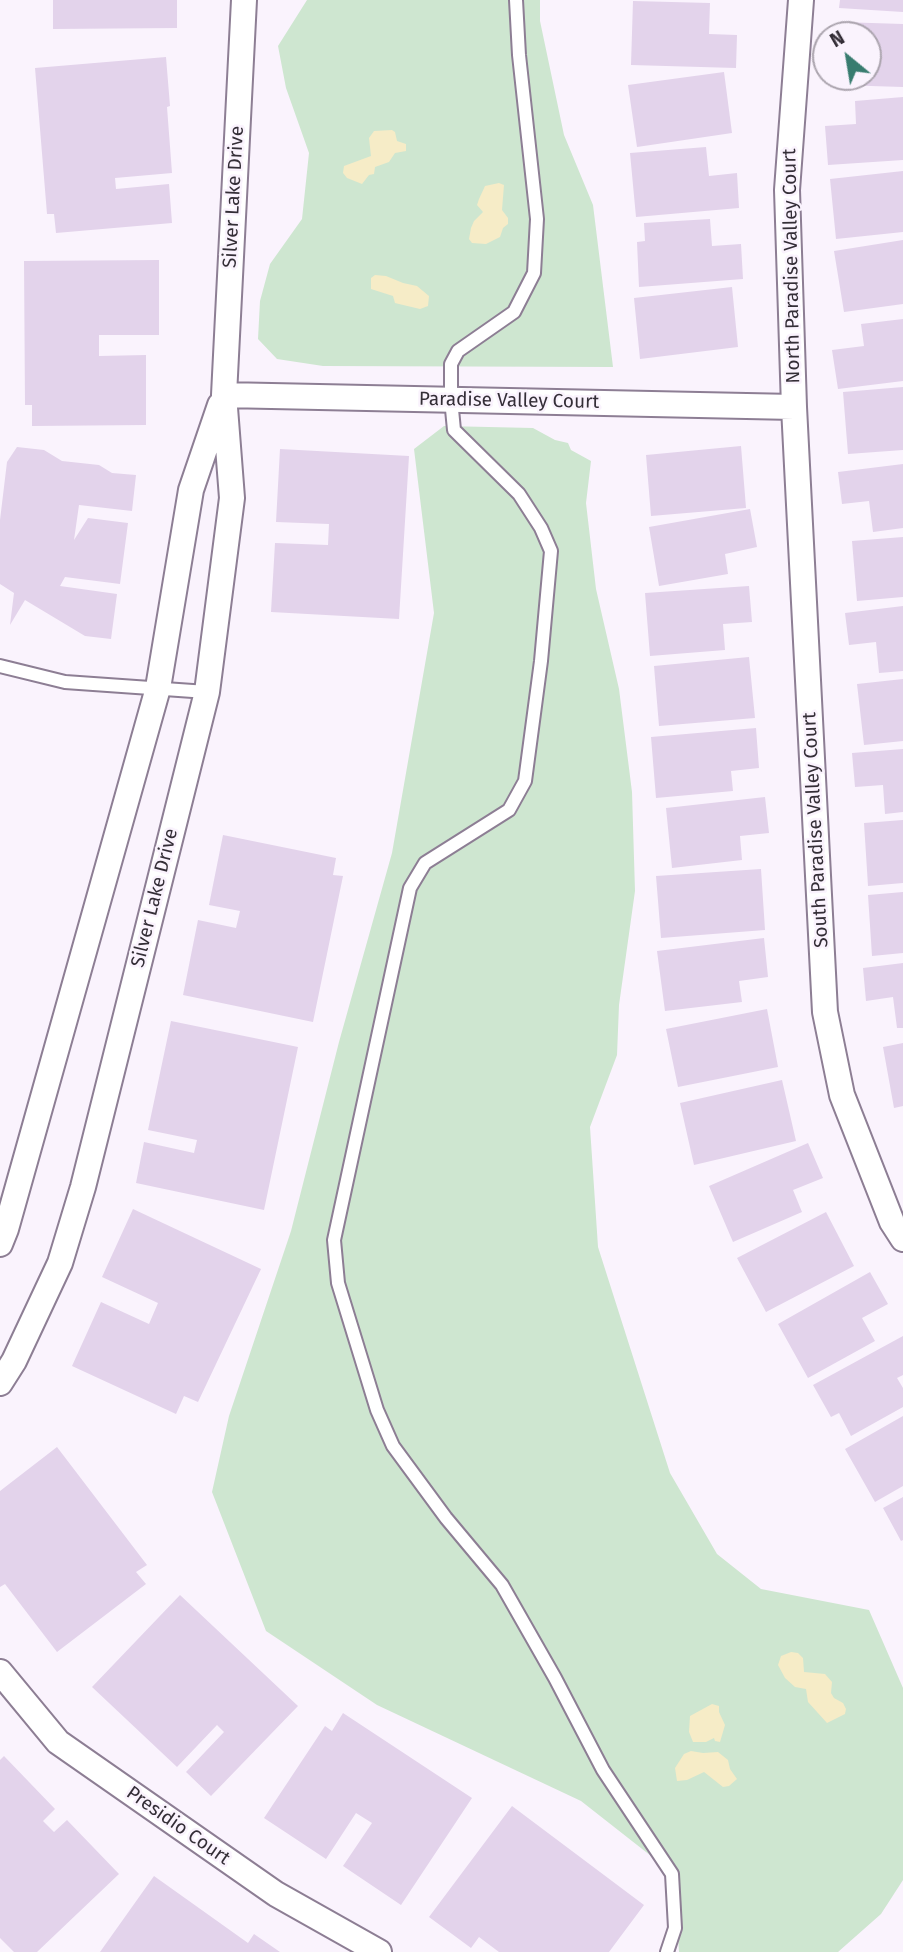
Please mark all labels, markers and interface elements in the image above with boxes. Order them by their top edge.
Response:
north arrow [812,21,882,91]
text: N [826,26,848,52]
street label: Silver Lake Drive [219,125,249,269]
street label: North Paradise Valley Court [779,148,805,384]
street label: Paradise Valley Court [419,388,599,414]
street label: South Paradise Valley Court [798,712,834,948]
street label: Silver Lake Drive [127,826,183,970]
street label: Presidio Court [122,1782,234,1870]

